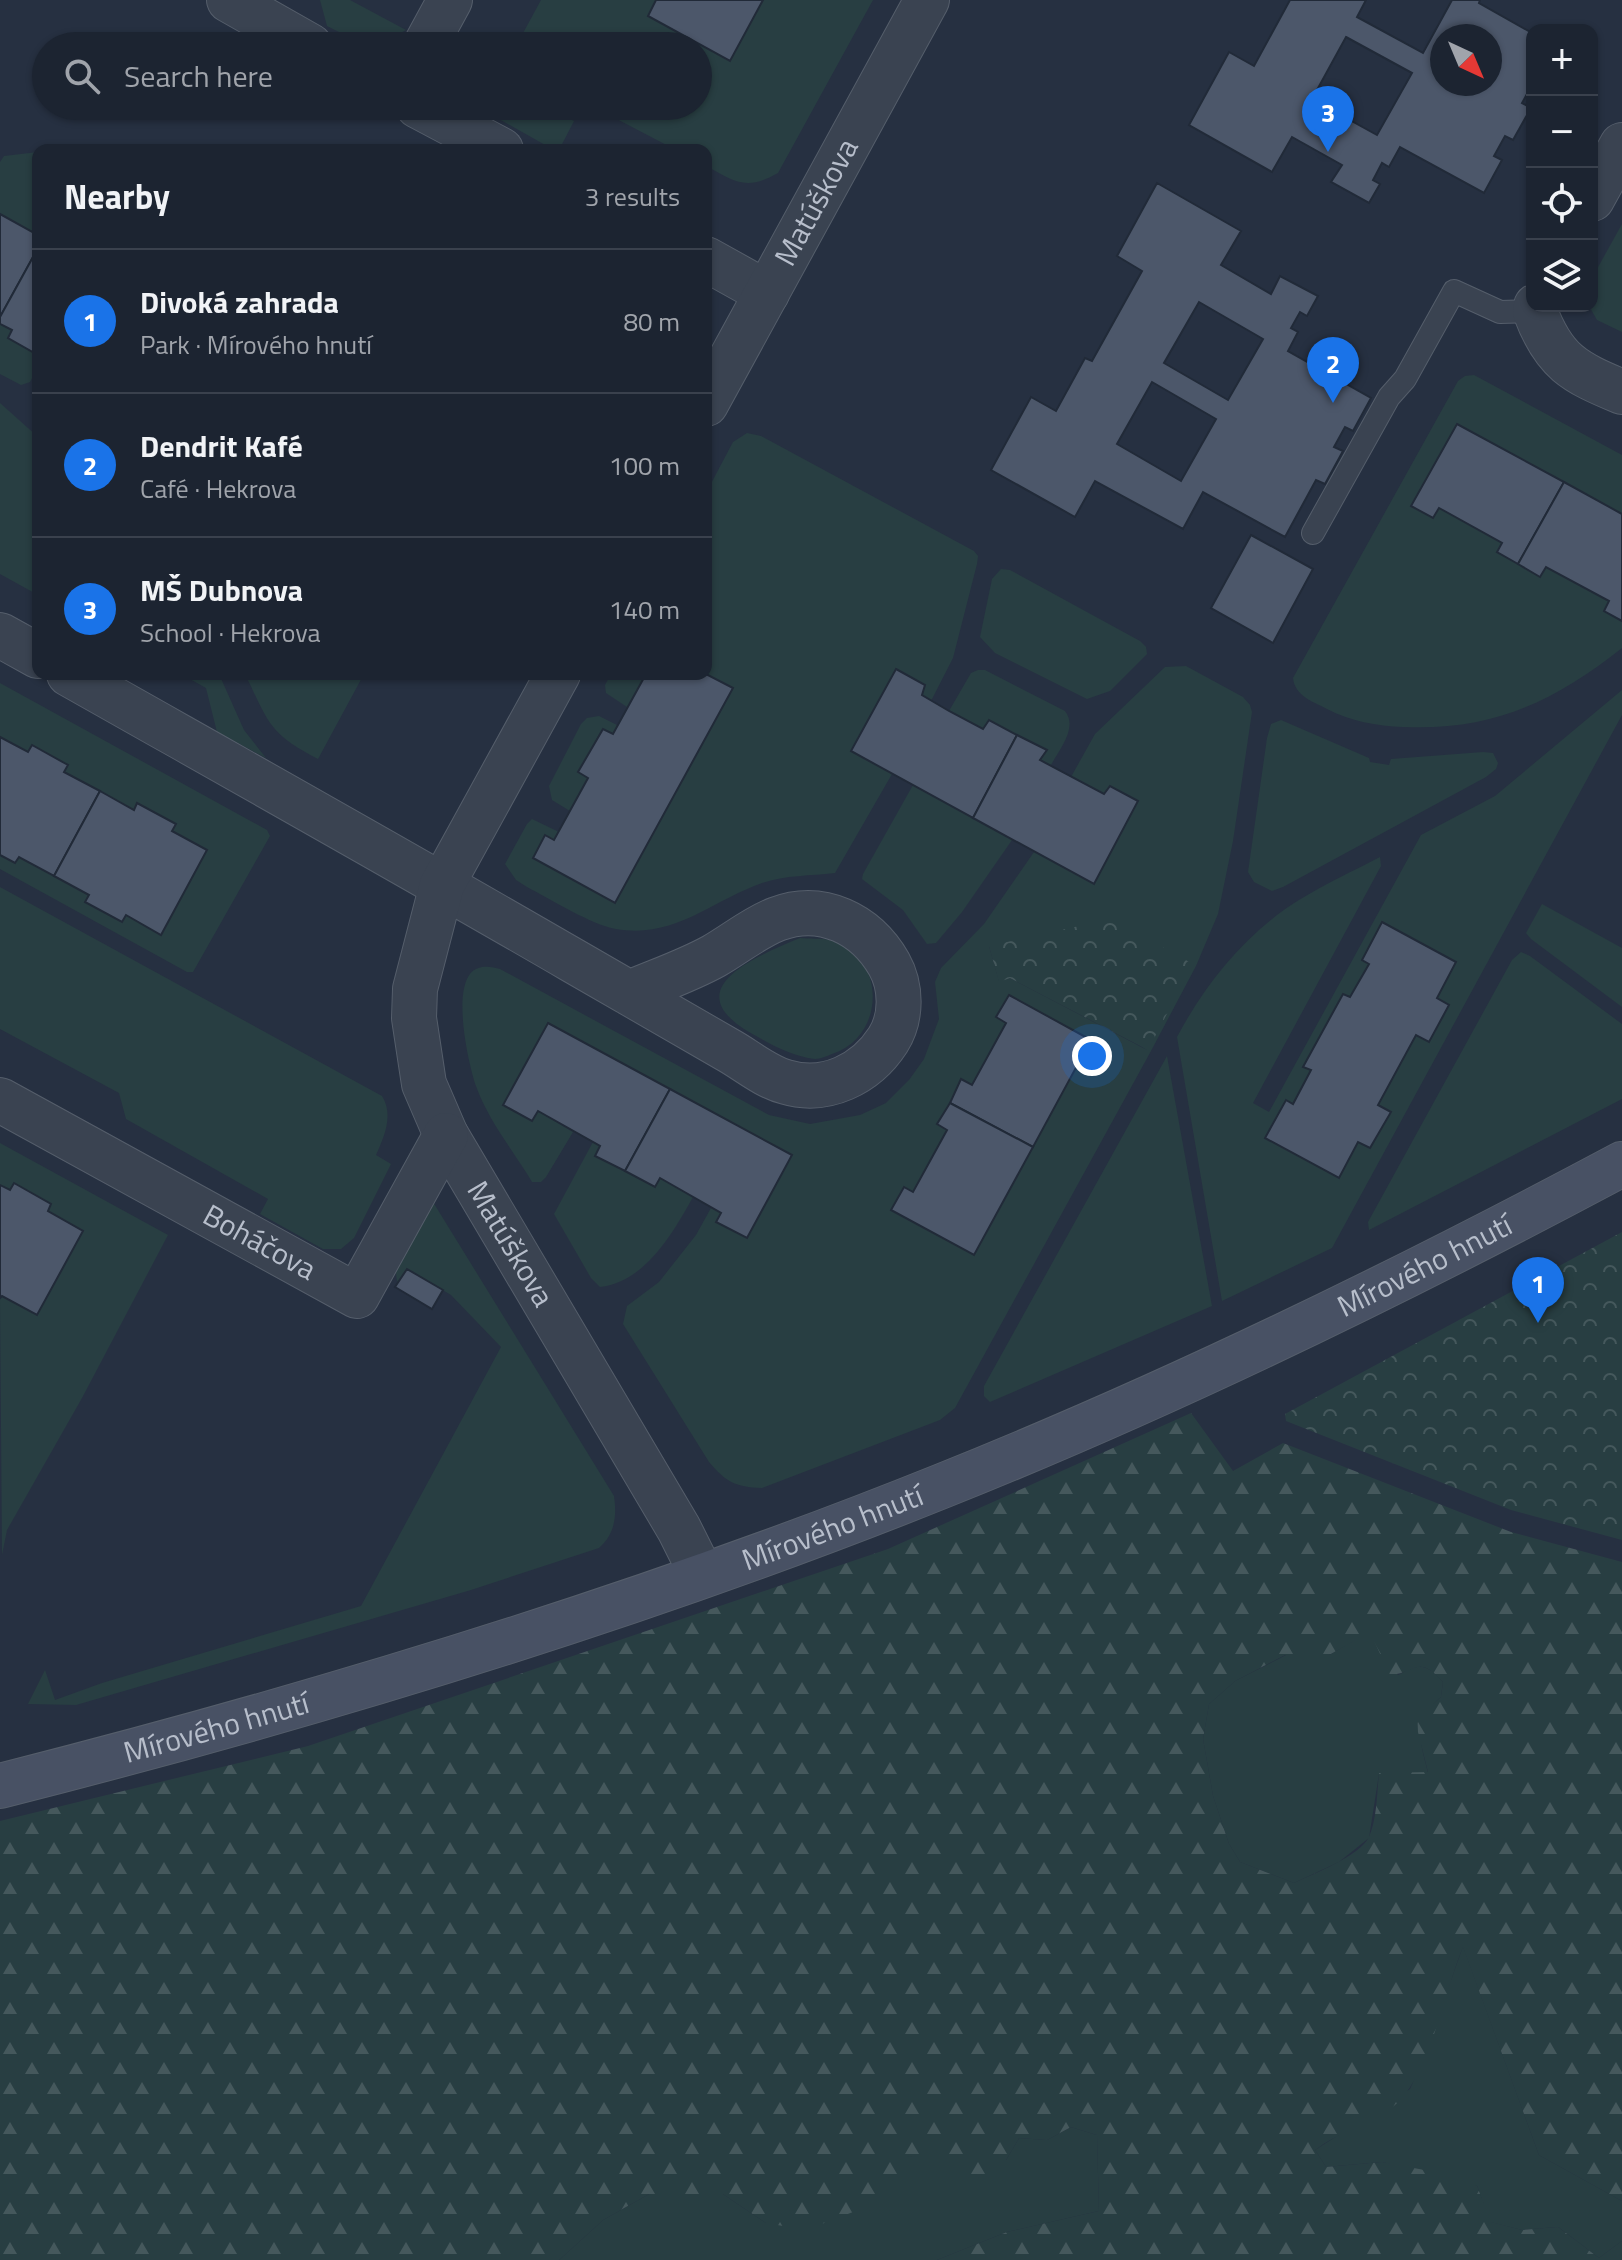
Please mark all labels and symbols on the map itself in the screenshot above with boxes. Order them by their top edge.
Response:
north arrow [1430,24,1502,96]
pin: 3 [1302,86,1354,152]
street label: Matúškova [762,130,869,274]
pin: 2 [1307,337,1359,403]
your location [1072,1036,1112,1076]
street label: Matúškova [456,1172,567,1315]
street label: Boháčova [195,1192,325,1291]
street label: Mírového hnutí [1329,1201,1522,1329]
pin: 1 [1512,1257,1564,1323]
street label: Mírového hnutí [735,1471,932,1582]
street label: Mírového hnutí [118,1679,317,1775]

